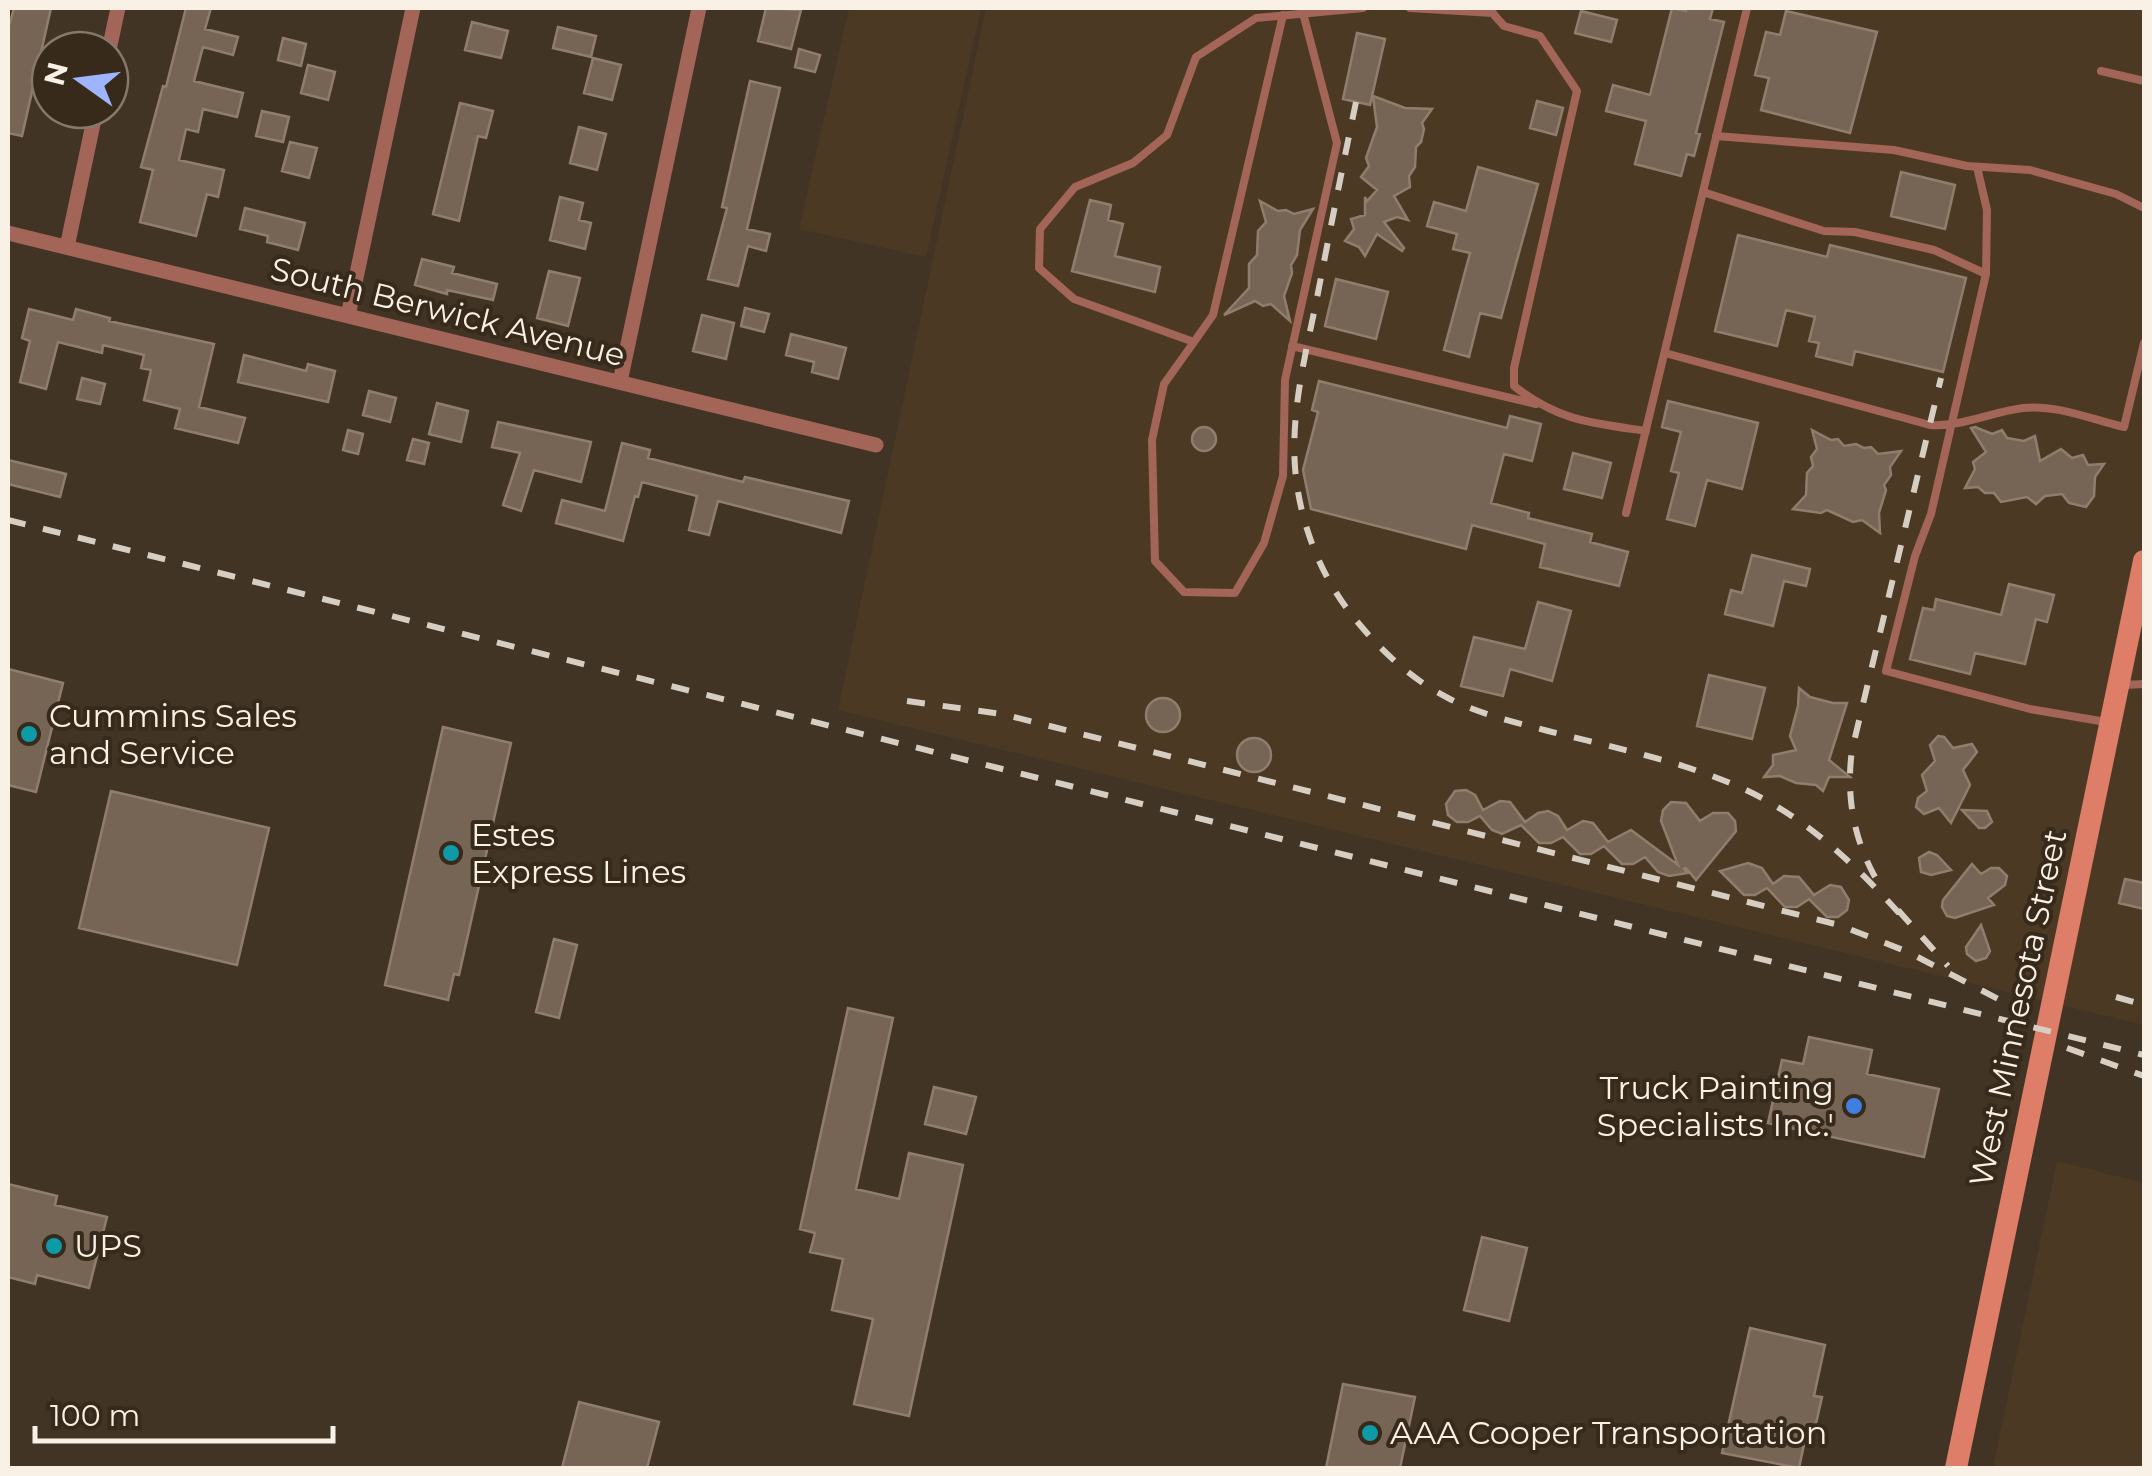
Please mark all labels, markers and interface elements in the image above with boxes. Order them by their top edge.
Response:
north arrow [30,30,130,130]
text: N [37,59,75,89]
street label: South Berwick Avenue [267,249,629,374]
place label: Cummins Sales and Service [49,696,297,772]
marker: Cummins Sales and Service [18,723,40,745]
place label: Estes Express Lines [471,815,686,891]
street label: West Minnesota Street [1961,826,2074,1190]
marker: Estes Express Lines [440,842,462,864]
place label: Truck Painting Specialists Inc.' [1597,1068,1834,1144]
marker: Truck Painting Specialists Inc.' [1843,1095,1865,1117]
place label: UPS [74,1226,142,1265]
marker: UPS [43,1235,65,1257]
scale bar [35,1381,332,1443]
text: 100 m [50,1397,140,1434]
place label: AAA Cooper Transportation [1390,1413,1827,1452]
marker: AAA Cooper Transportation [1359,1422,1381,1444]

